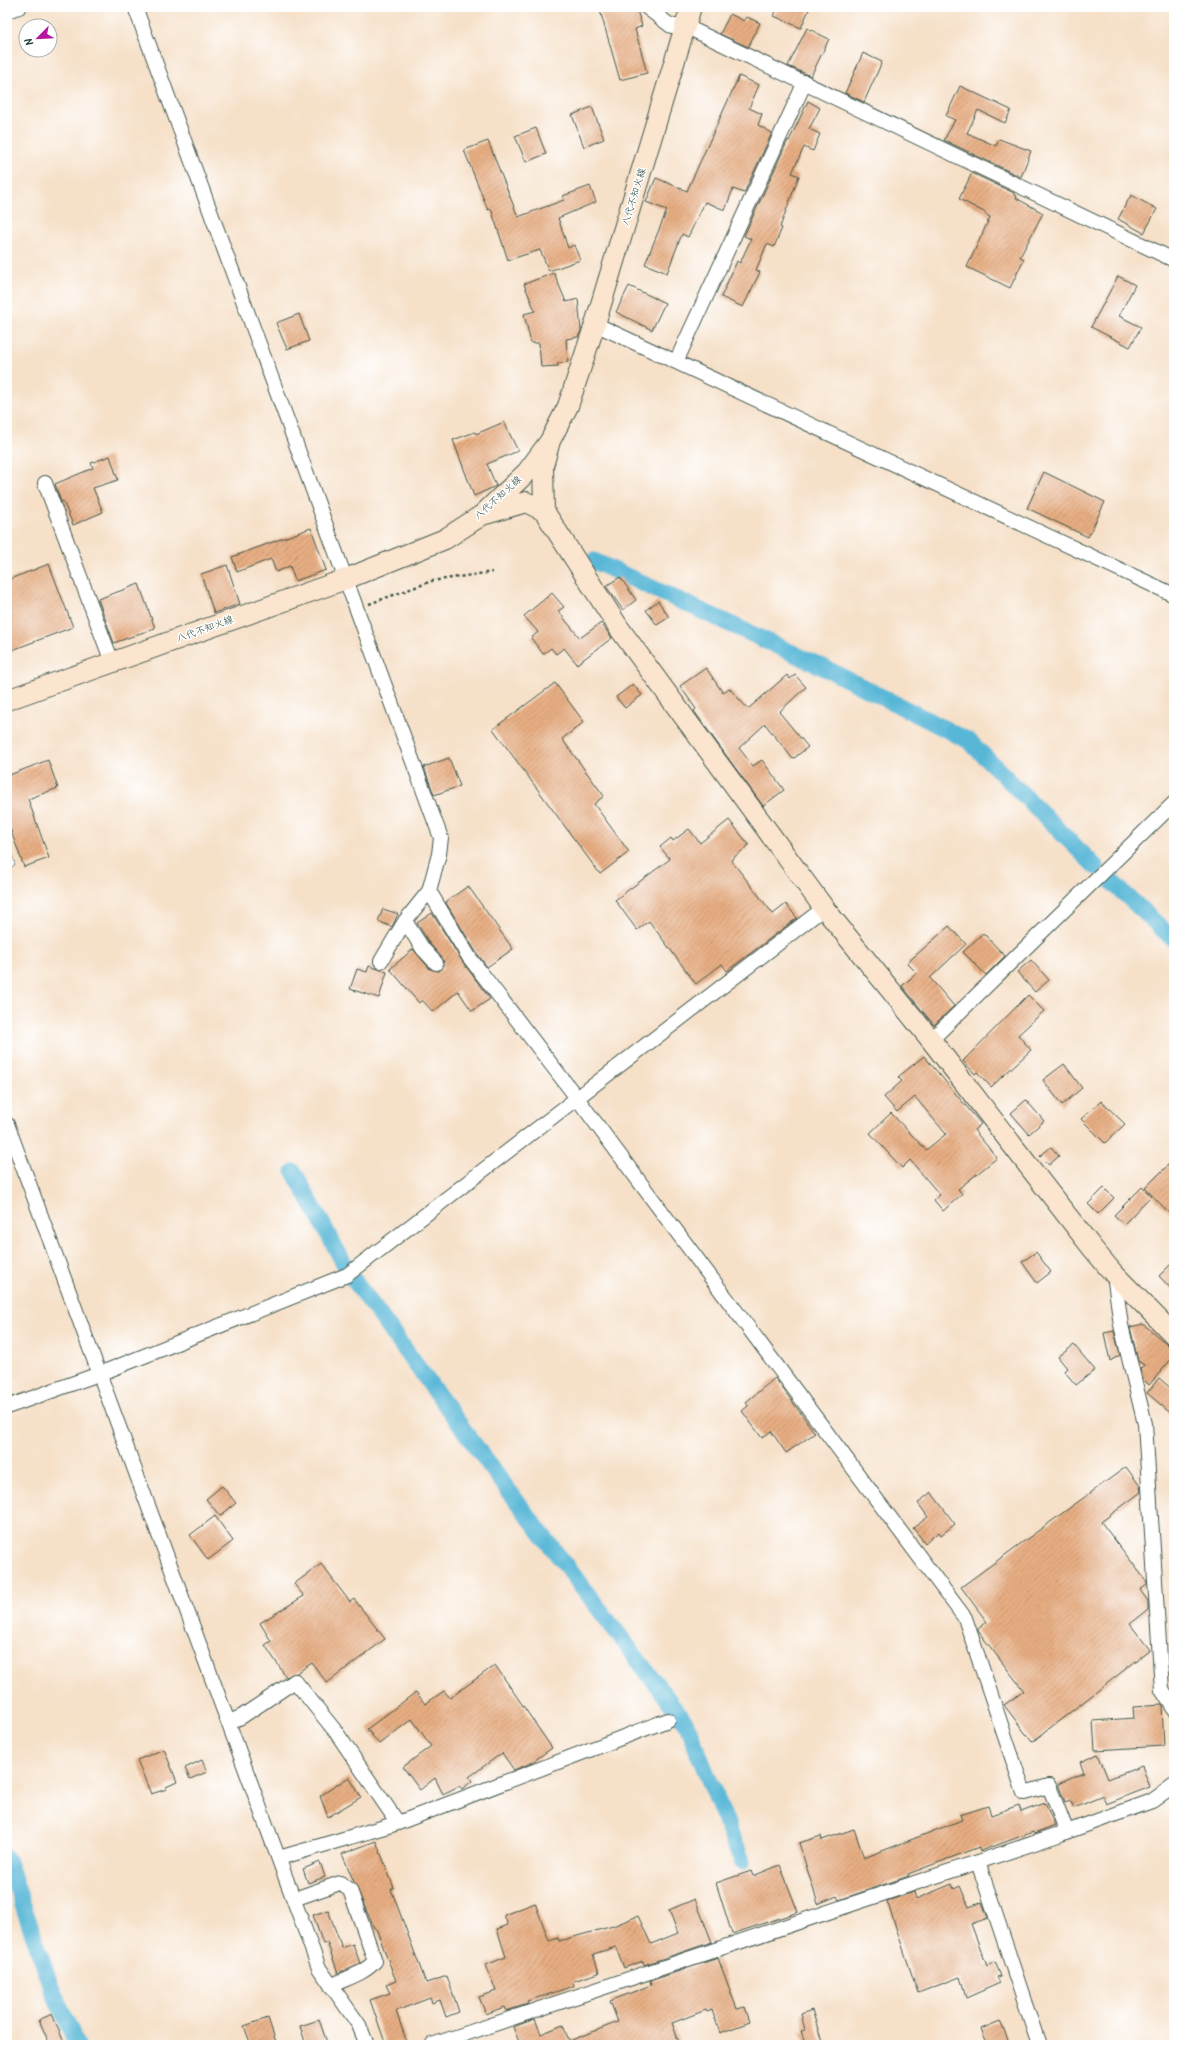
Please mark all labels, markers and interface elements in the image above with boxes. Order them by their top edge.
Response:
north arrow [18,18,58,58]
text: N [20,35,39,48]
street label: 八代不知火線 [618,166,650,228]
street label: 八代不知火線 [470,472,526,524]
street label: 八代不知火線 [174,611,236,647]

